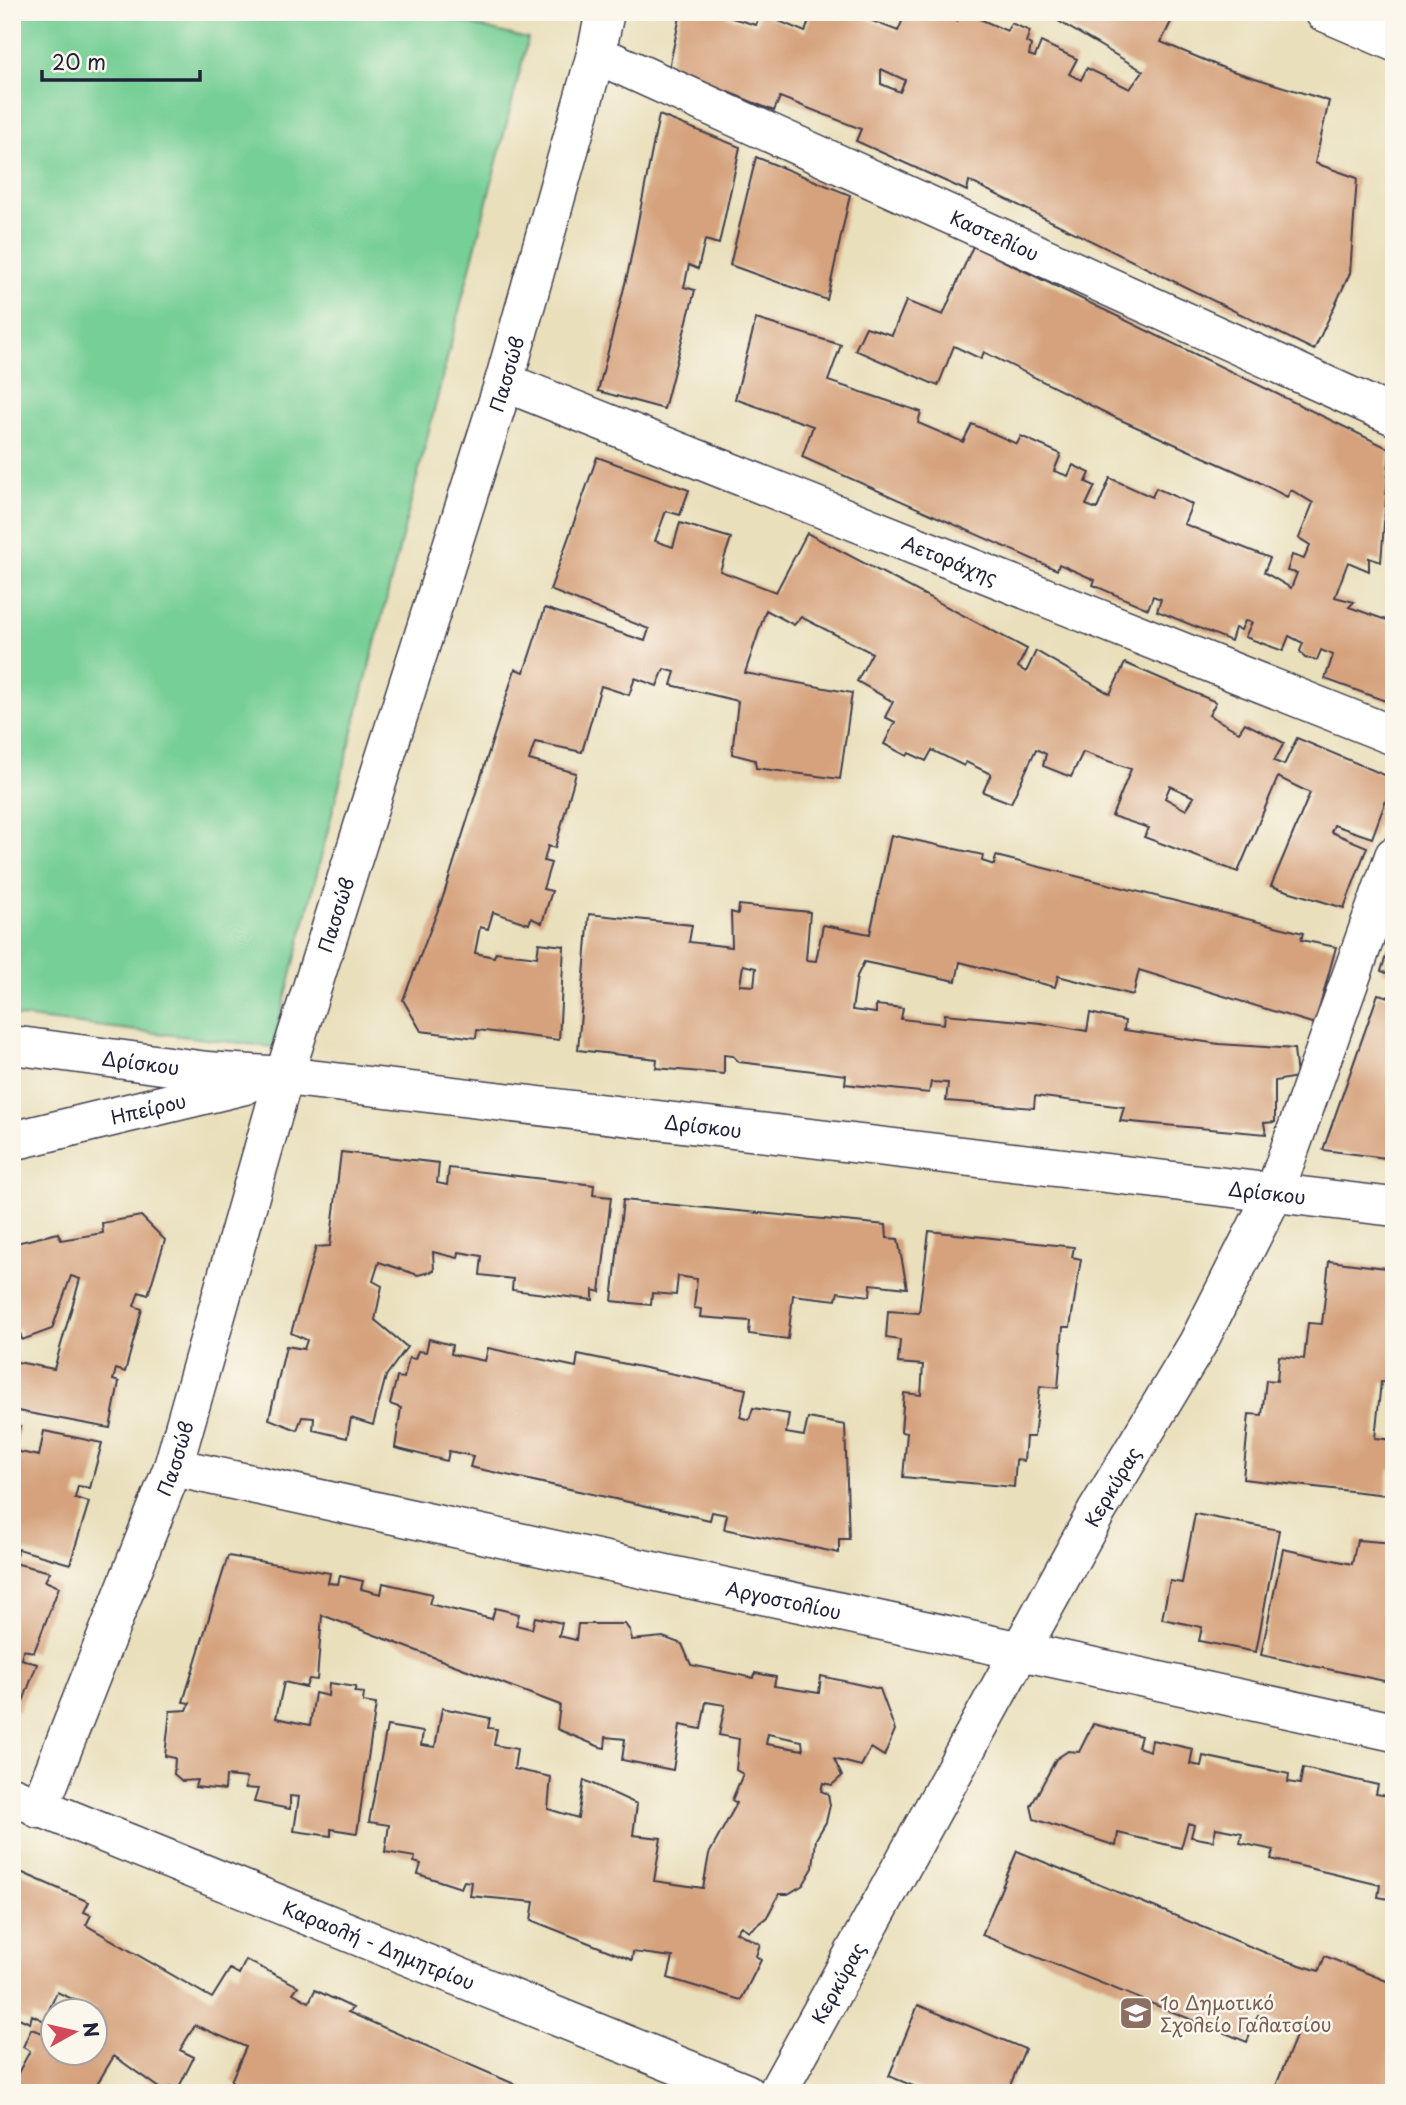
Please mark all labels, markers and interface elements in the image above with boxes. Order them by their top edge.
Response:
scale bar [42,38,200,82]
text: 20 m [52,45,106,77]
street label: Καστελίου [946,203,1044,267]
street label: Πασσώβ [481,333,530,415]
street label: Αετοράχης [898,528,1002,591]
street label: Πασσώβ [310,874,360,956]
street label: Δρίσκου [101,1043,181,1081]
street label: Ηπείρου [108,1086,189,1131]
street label: Δρίσκου [663,1107,743,1144]
street label: Δρίσκου [1227,1174,1307,1210]
street label: Πασσώβ [149,1418,199,1500]
street label: Κερκύρας [1077,1441,1147,1532]
street label: Αργοστολίου [723,1573,844,1626]
street label: Καραολή - Δημητρίου [279,1893,479,1996]
street label: Κερκύρας [804,1937,872,2028]
place label: 1ο Δημοτικό Σχολείο Γαλατσίου [1160,1988,1332,2038]
school or university icon: 1ο Δημοτικό Σχολείο Γαλατσίου [1117,1994,1155,2032]
north arrow [38,1996,108,2066]
text: N [77,2020,107,2039]

